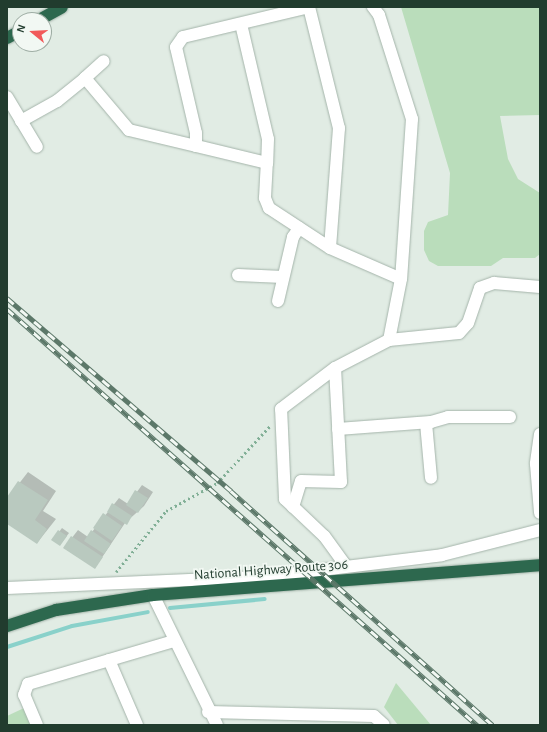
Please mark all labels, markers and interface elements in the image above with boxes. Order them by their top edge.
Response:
north arrow [12,12,52,52]
text: N [15,23,27,34]
street label: National Highway Route 306 [193,556,349,584]

